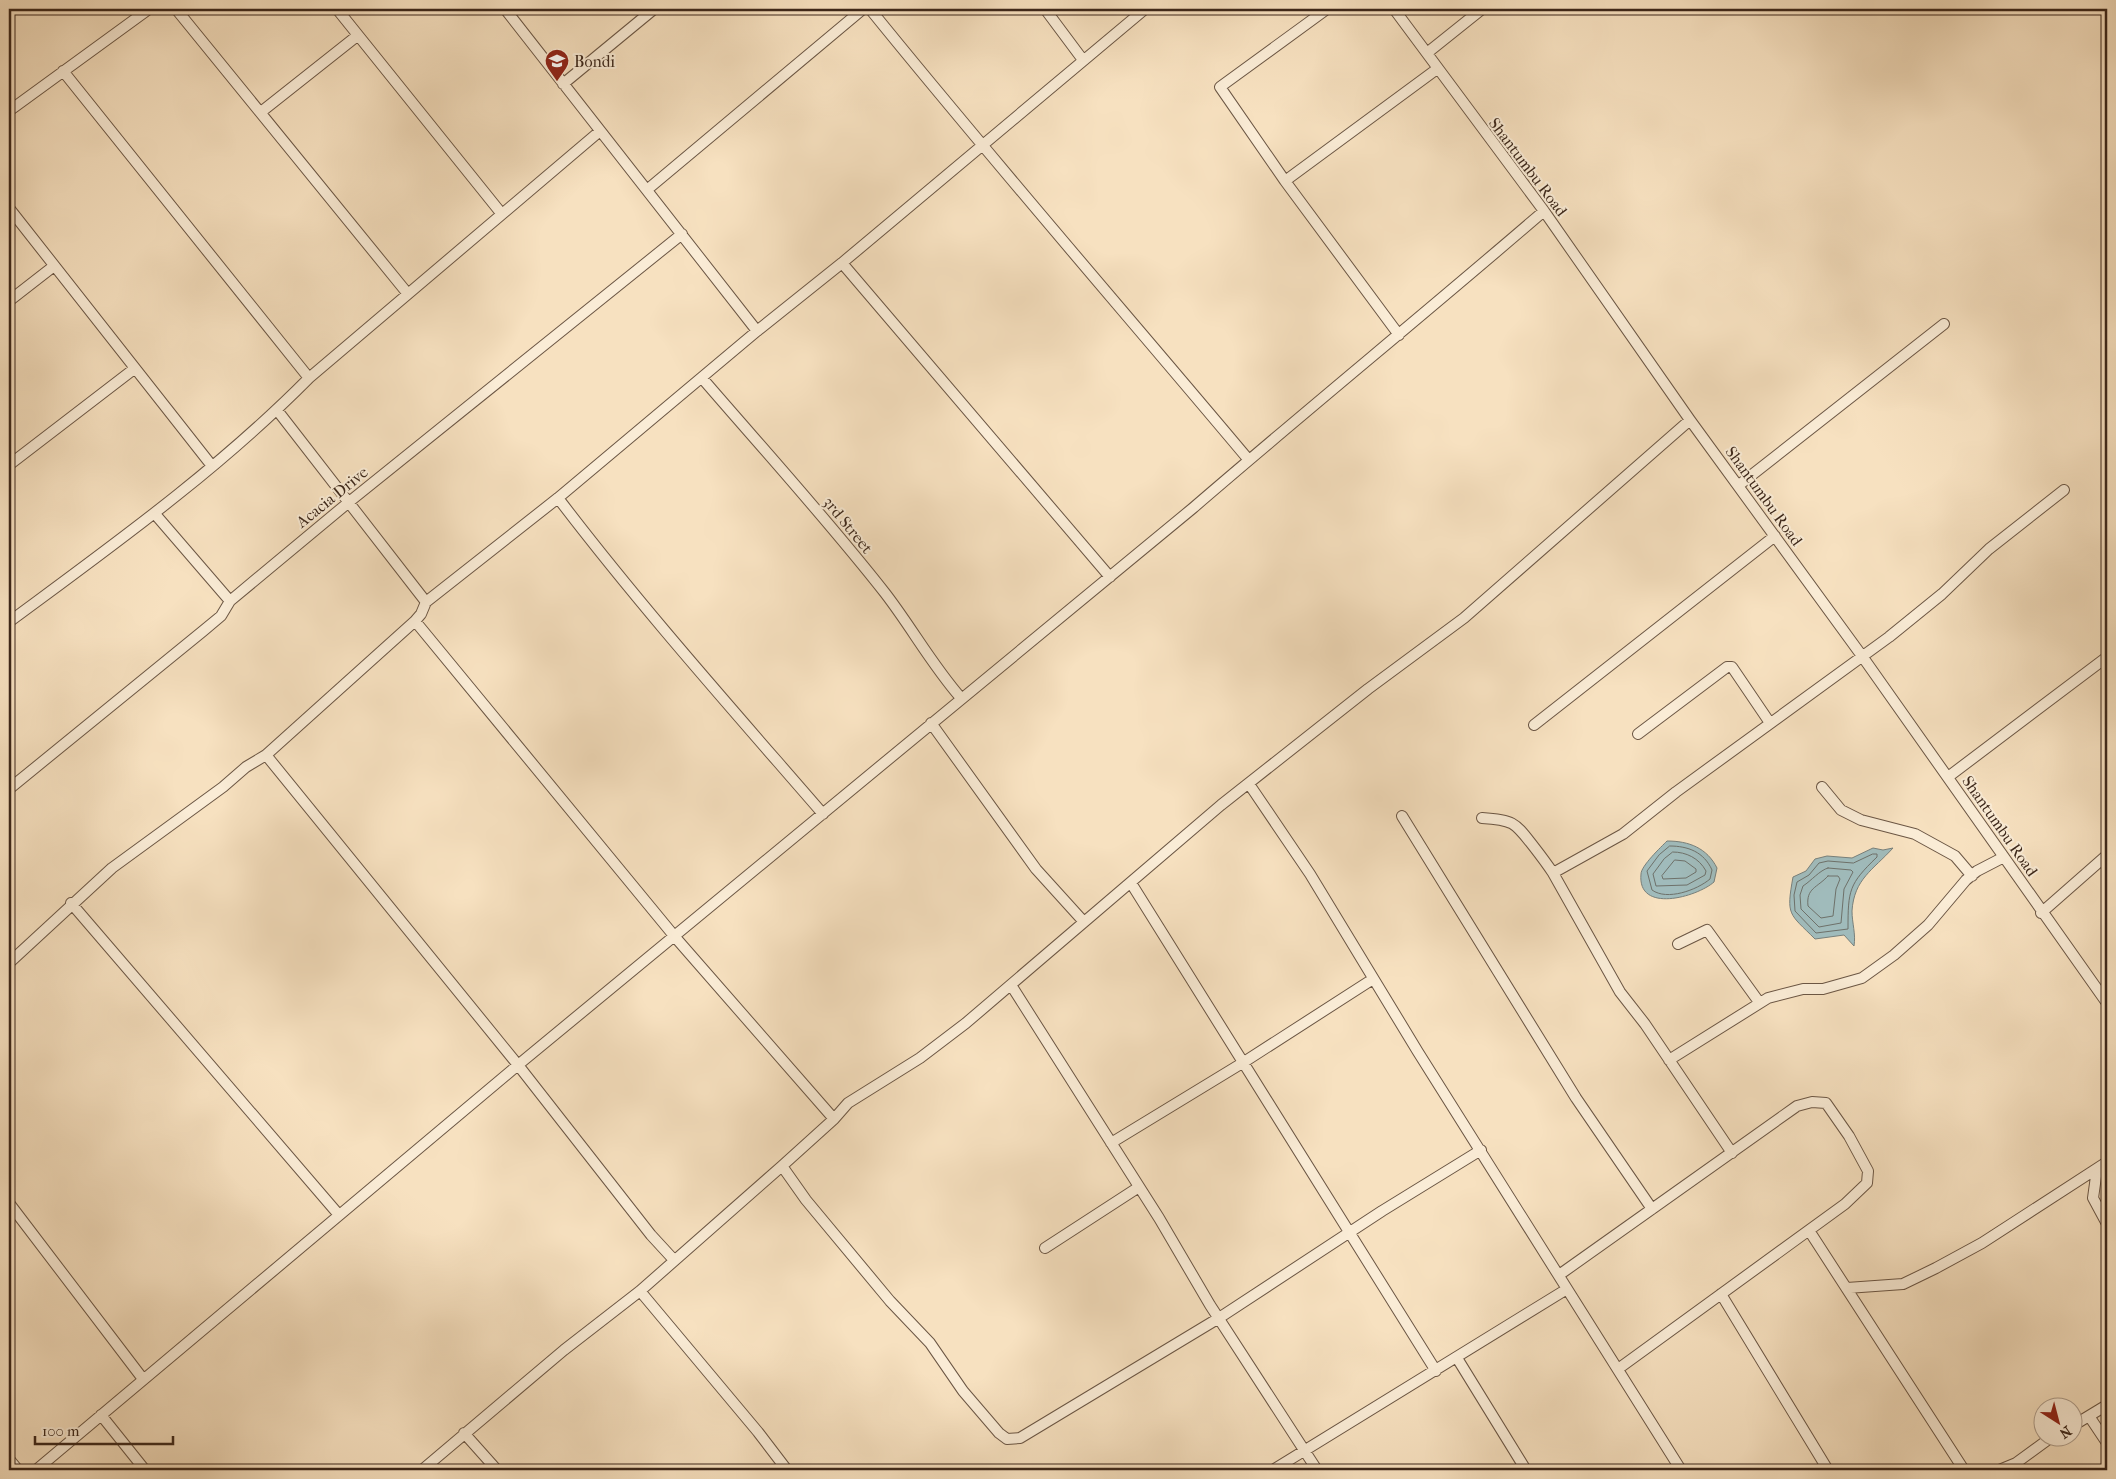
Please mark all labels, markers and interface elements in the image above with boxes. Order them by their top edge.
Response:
school or university icon: Bondi [544,48,570,82]
place label: Bondi [574,52,615,71]
street label: Shantumbu Road [1485,114,1571,220]
street label: Shantumbu Road [1722,443,1807,550]
street label: Acacia Drive [292,462,372,532]
street label: 3rd Street [819,493,877,557]
street label: Shantumbu Road [1958,772,2042,880]
north arrow [2034,1396,2084,1446]
scale bar [35,1414,172,1446]
text: 100 m [42,1422,80,1440]
text: N [2056,1422,2075,1442]

